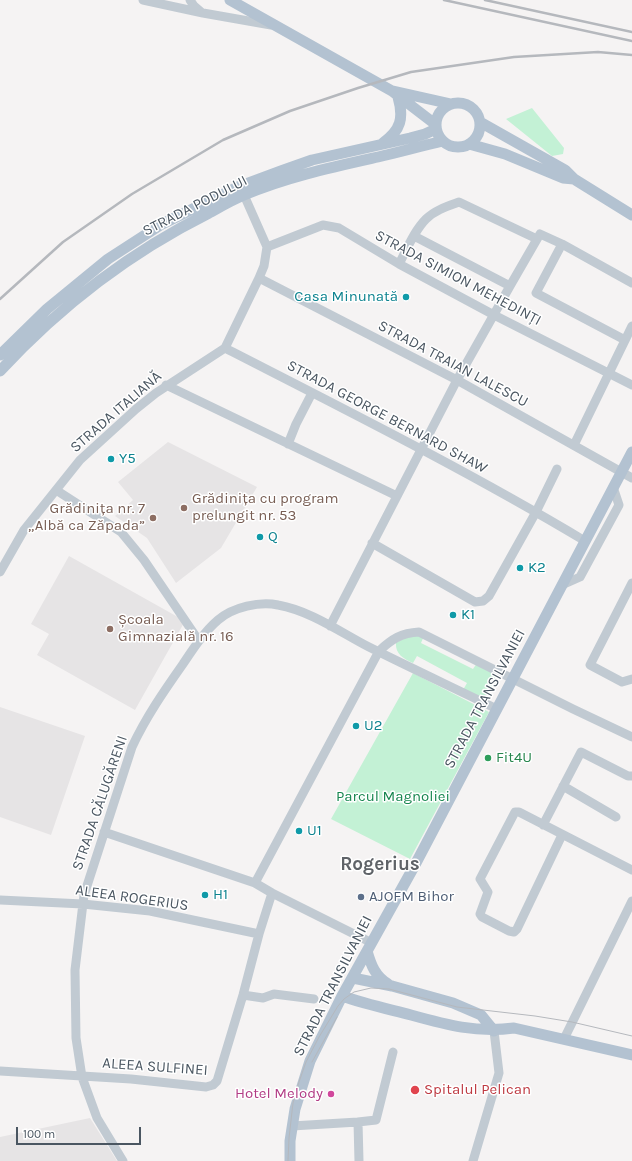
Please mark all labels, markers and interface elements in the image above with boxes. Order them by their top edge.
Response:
street label: STRADA PODULUI [140,172,250,240]
street label: STRADA SIMION MEHEDINȚI [372,226,544,330]
place label: Casa Minunată [294,288,398,306]
marker: Casa Minunată [401,292,411,302]
street label: STRADA TRAIAN LALESCU [375,317,531,411]
street label: STRADA GEORGE BERNARD SHAW [284,356,490,478]
street label: STRADA ITALIANĂ [67,368,165,456]
place label: Y5 [119,450,136,468]
marker: Y5 [106,454,116,464]
place label: Grădinița cu program prelungit nr. 53 [192,490,339,525]
place label: Grădinița nr. 7 „Albă ca Zăpada” [28,500,145,535]
marker: Grădinița cu program prelungit nr. 53 [179,503,189,513]
marker: Grădinița nr. 7 „Albă ca Zăpada” [148,513,158,523]
place label: Q [268,528,278,546]
marker: Q [255,532,265,542]
place label: K2 [528,559,546,577]
marker: K2 [515,563,525,573]
place label: K1 [461,606,475,624]
marker: K1 [448,610,458,620]
place label: Școala Gimnazială nr. 16 [118,611,234,646]
marker: Școala Gimnazială nr. 16 [105,624,115,634]
street label: STRADA TRANSILVANIEI [441,626,529,772]
place label: U2 [364,717,382,735]
marker: U2 [351,721,361,731]
street label: STRADA CĂLUGĂRENI [68,733,132,873]
place label: Fit4U [496,749,532,767]
marker: Fit4U [483,753,493,763]
park label: Parcul Magnoliei [336,788,450,806]
place label: U1 [307,822,322,840]
marker: U1 [294,826,304,836]
district label: Rogerius [340,854,420,876]
street label: ALEEA ROGERIUS [74,881,190,915]
place label: H1 [213,886,228,904]
place label: AJOFM Bihor [369,888,454,906]
marker: H1 [200,890,210,900]
marker: AJOFM Bihor [356,892,366,902]
street label: STRADA TRANSILVANIEI [290,913,376,1059]
street label: ALEEA SULFINEI [102,1054,208,1080]
place label: Spitalul Pelican [424,1081,531,1099]
marker: Spitalul Pelican [409,1084,421,1096]
place label: Hotel Melody [235,1085,323,1103]
marker: Hotel Melody [326,1089,336,1099]
scale bar [18,1119,143,1145]
text: 100 m [23,1127,55,1141]

